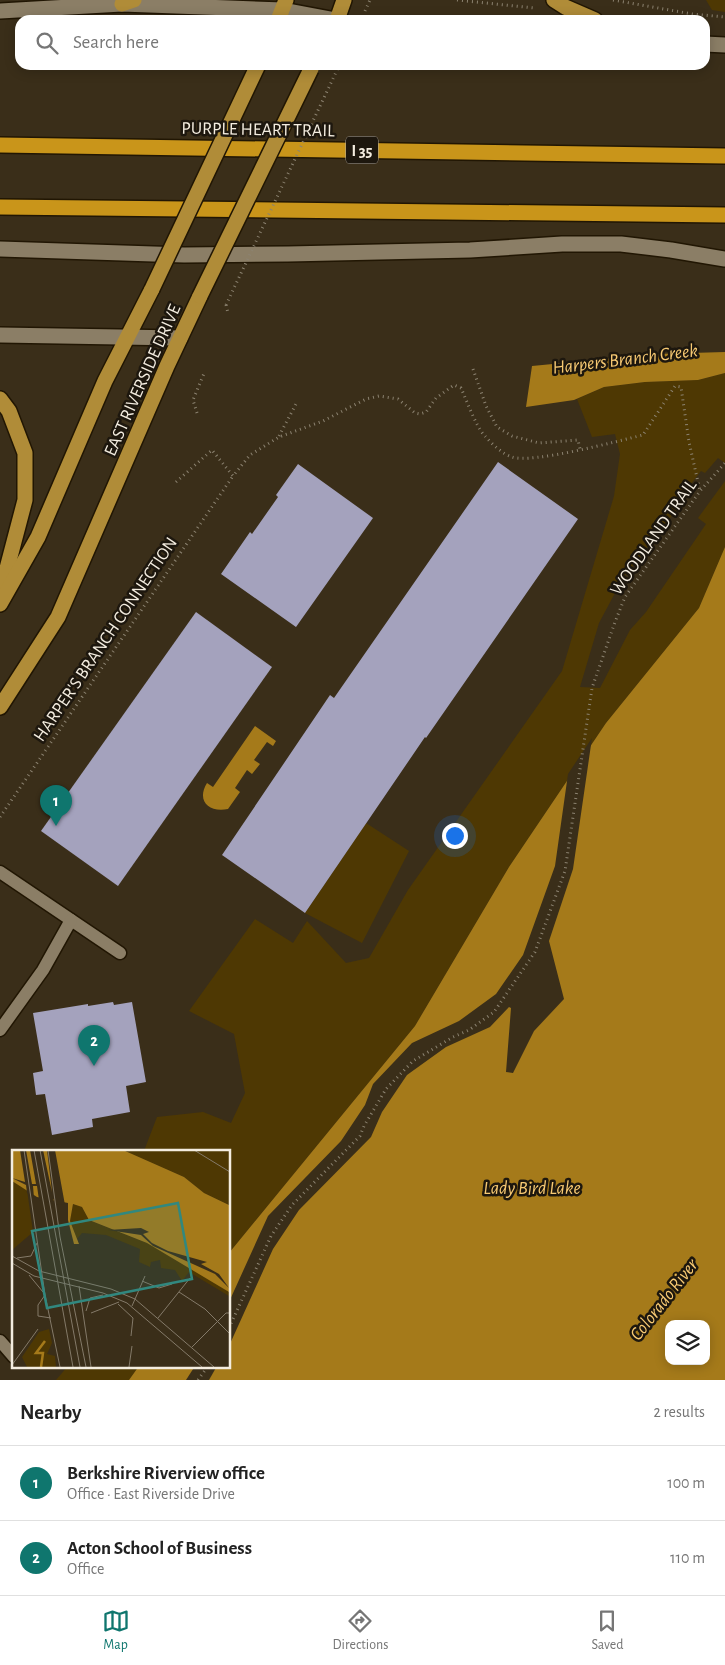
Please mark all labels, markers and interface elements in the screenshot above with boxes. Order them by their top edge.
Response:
search box [15,15,710,70]
icon: search [33,29,61,57]
text: Search here [73,33,159,52]
street label: PURPLE HEART TRAIL [181,120,335,140]
road number: I 35 [346,136,378,164]
street label: EAST RIVERSIDE DRIVE [101,302,185,459]
water label: Harpers Branch Creek [551,341,699,378]
street label: WOODLAND TRAIL [607,476,701,599]
street label: HARPER'S BRANCH CONNECTION [31,534,181,745]
pin: 1 [40,785,72,826]
your location [442,823,468,849]
pin: 2 [78,1025,110,1066]
inset map [12,1150,230,1368]
water label: Lady Bird Lake [483,1179,581,1198]
water label: Colorado River [627,1255,702,1344]
map controls [665,1320,710,1365]
button: layers [665,1320,710,1365]
text: Nearby [20,1402,81,1423]
text: 2 results [653,1404,705,1420]
text: Berkshire Riverview office [67,1464,265,1483]
text: 1 [33,1475,39,1491]
text: 100 m [667,1475,705,1491]
text: Office · East Riverside Drive [67,1486,235,1502]
text: Acton School of Business [67,1539,252,1558]
text: 2 [32,1550,40,1566]
text: 110 m [670,1550,705,1566]
text: Office [67,1561,104,1577]
tab: Map [102,1607,130,1654]
tab: Directions [333,1607,388,1654]
tab: Saved [591,1607,623,1654]

